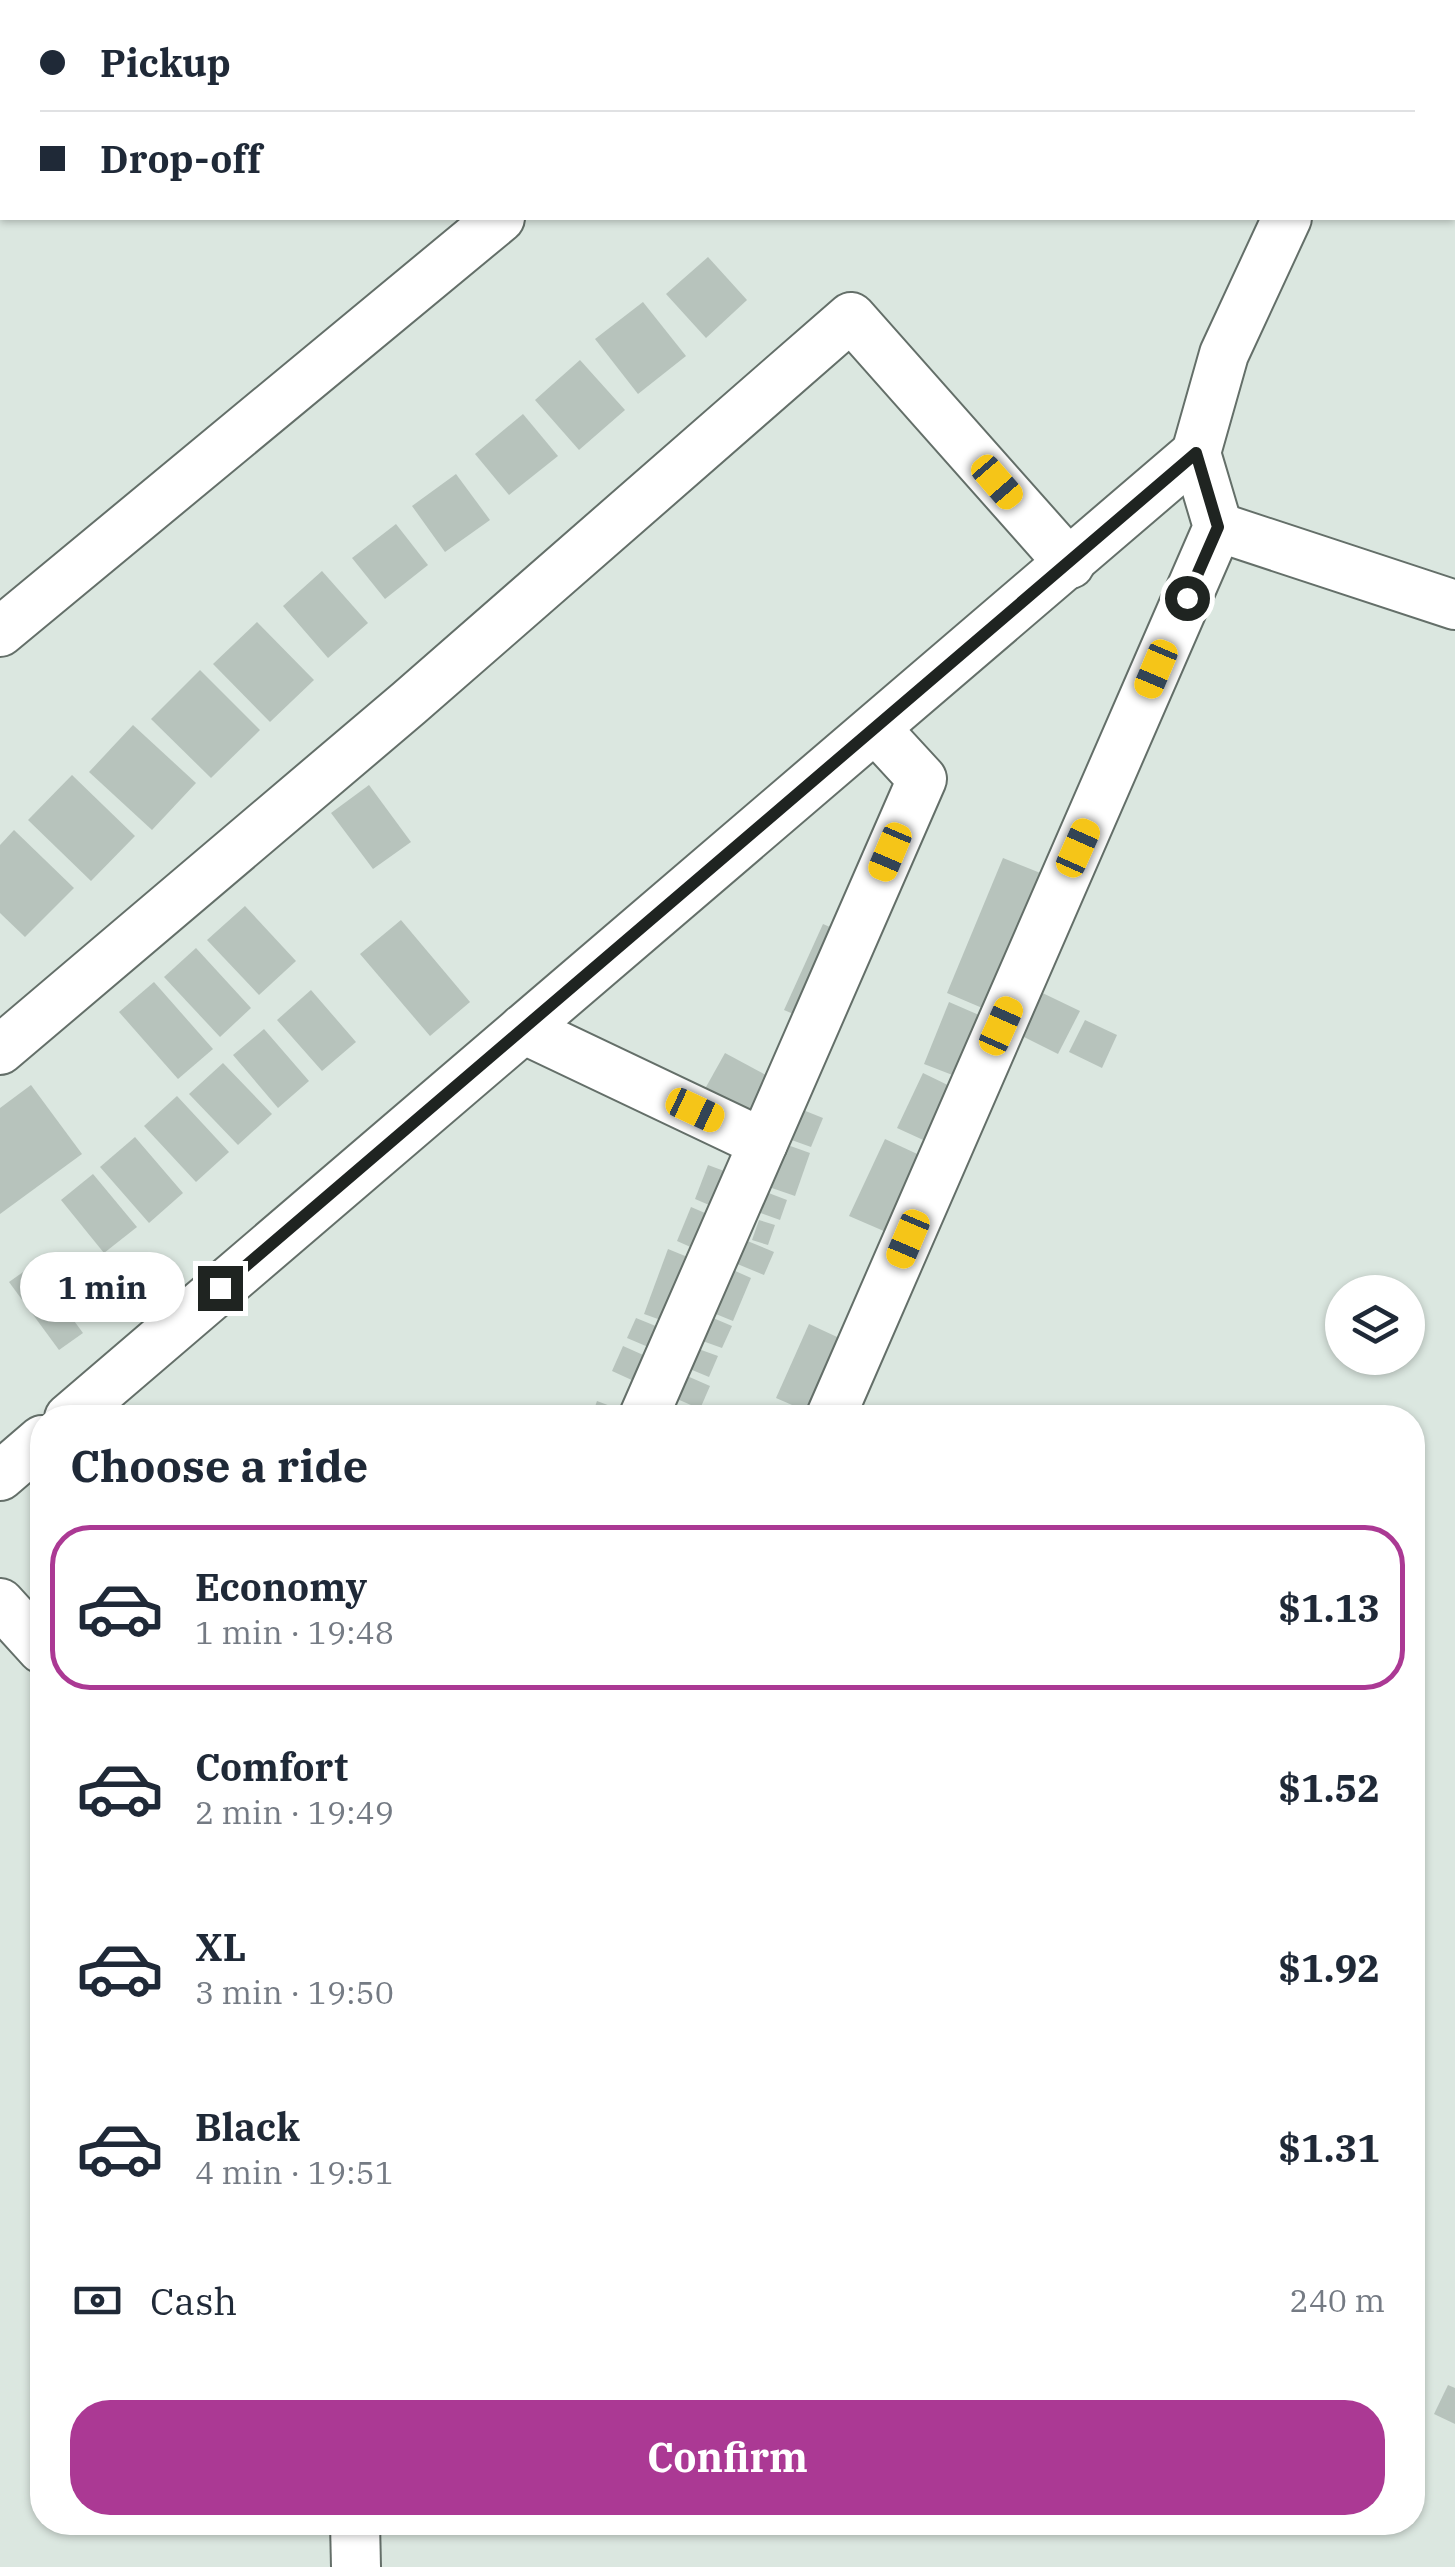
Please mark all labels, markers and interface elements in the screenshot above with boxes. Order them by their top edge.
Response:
text: Pickup [100,38,231,87]
text: Drop-off [100,134,262,183]
car [966,450,1028,514]
route start [1165,576,1210,621]
car [1130,636,1182,702]
car [1052,814,1104,882]
car [864,819,916,885]
car [975,992,1027,1060]
car [661,1084,729,1136]
car [882,1206,934,1272]
callout: 1 min [20,1253,185,1323]
text: 1 min [58,1266,147,1308]
route end [198,1266,243,1311]
map controls [1325,1275,1425,1375]
button: layers [1325,1275,1425,1375]
text: Choose a ride [70,1436,368,1494]
text: Economy [195,1562,367,1611]
icon: car [75,1563,165,1653]
text: $1.13 [1278,1583,1380,1632]
text: 1 min · 19:48 [195,1611,394,1653]
text: Comfort [195,1742,348,1791]
icon: car [75,1743,165,1833]
text: $1.52 [1278,1763,1380,1812]
text: 2 min · 19:49 [195,1791,394,1833]
text: XL [195,1922,246,1971]
icon: car [75,1923,165,2013]
text: $1.92 [1278,1943,1380,1992]
text: 3 min · 19:50 [195,1971,394,2013]
text: Black [195,2102,300,2151]
icon: car [75,2103,165,2193]
text: $1.31 [1278,2123,1380,2172]
text: 4 min · 19:51 [195,2151,394,2193]
icon: cash [70,2273,125,2328]
text: Cash [150,2276,237,2325]
text: 240 m [1289,2279,1385,2321]
button: Confirm [70,2400,1385,2515]

